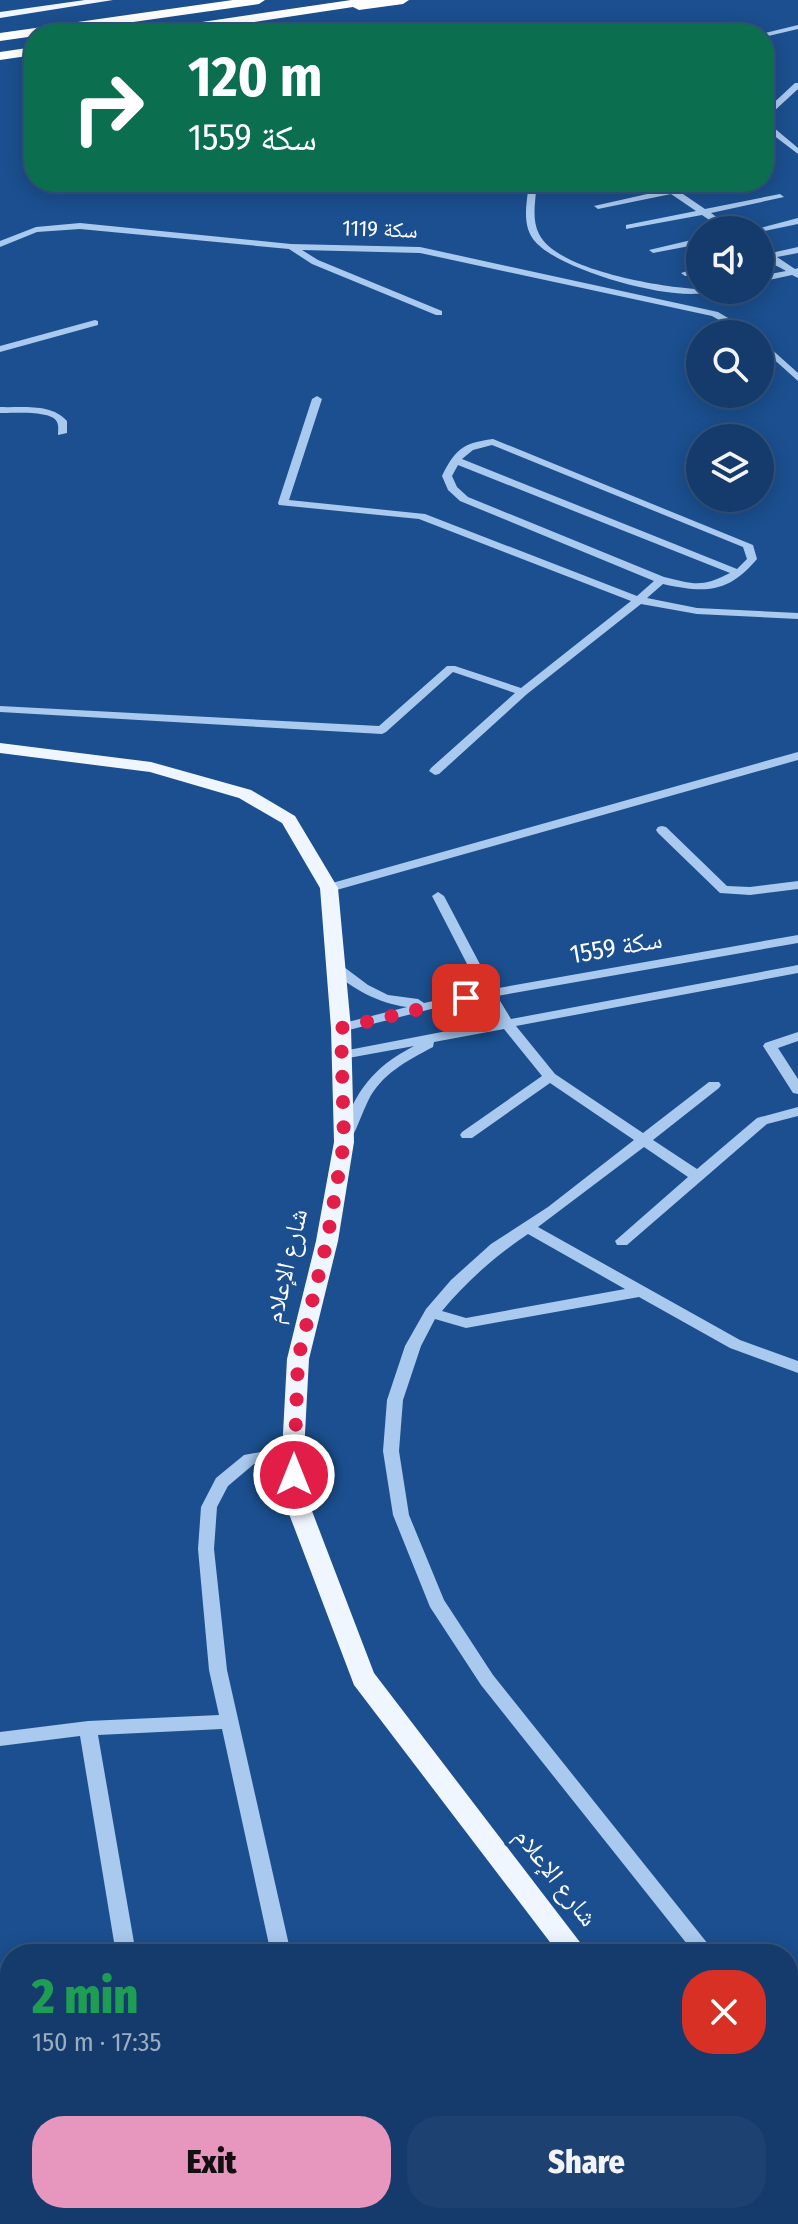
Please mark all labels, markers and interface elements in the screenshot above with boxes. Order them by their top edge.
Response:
text: 120 m [188,44,323,111]
icon: right [56,56,160,160]
text: سكة 1559 [188,116,317,160]
street label: سكة 1119 [342,214,418,244]
map controls [686,216,774,512]
button: sound [686,216,774,304]
button: search [686,320,774,408]
button: layers [686,424,774,512]
street label: سكة 1559 [567,924,665,970]
pin [432,964,500,1032]
icon: arrive [444,976,488,1020]
street label: شارع الإعلام [258,1206,316,1327]
position arrow [252,1433,336,1517]
street label: شارع الإعلام [506,1821,604,1934]
text: 2 min [32,1968,138,2026]
button: close [682,1970,766,2054]
text: 150 m · 17:35 [32,2027,162,2058]
button: Exit [32,2116,391,2208]
button: Share [407,2116,766,2208]

